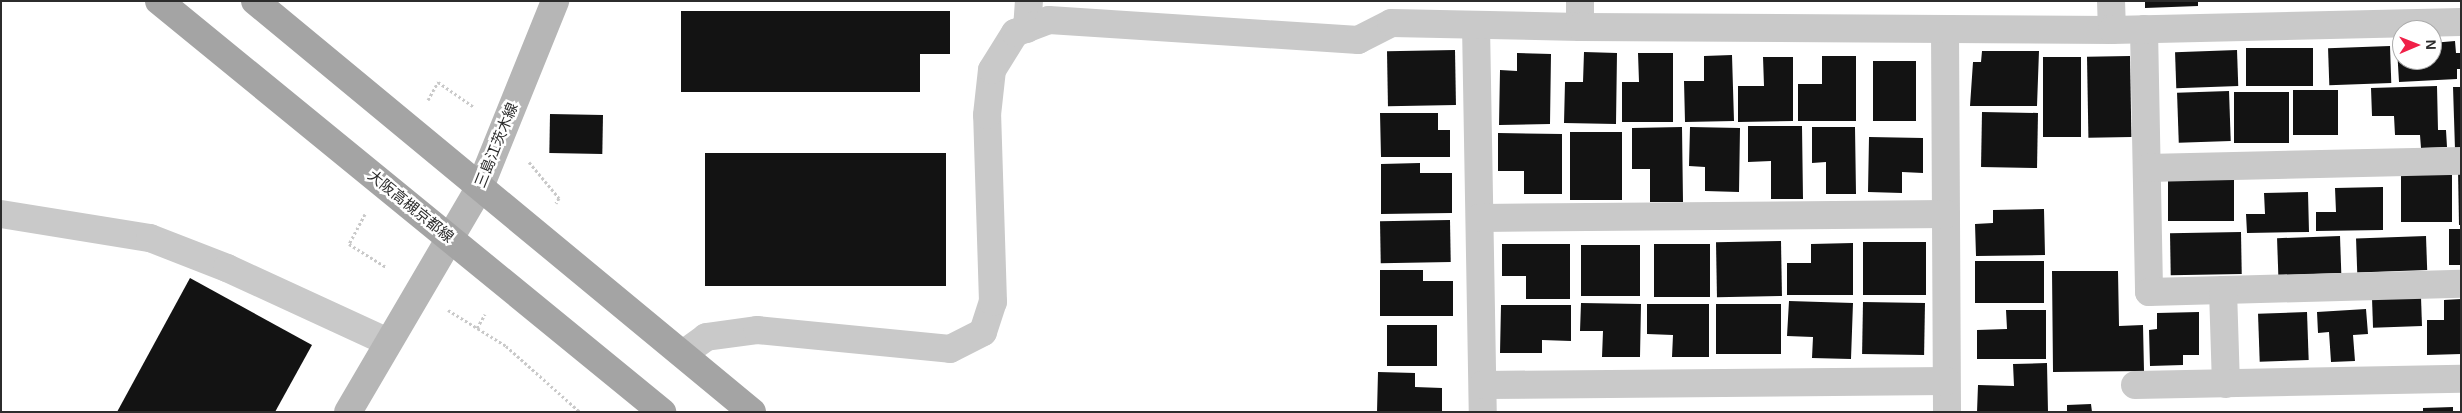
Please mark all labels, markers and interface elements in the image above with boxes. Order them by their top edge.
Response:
north arrow [2392,20,2442,70]
text: N [2423,40,2439,50]
street label: 三島江茨木線 [471,100,521,190]
street label: 大阪高槻京都線 [365,166,457,246]

